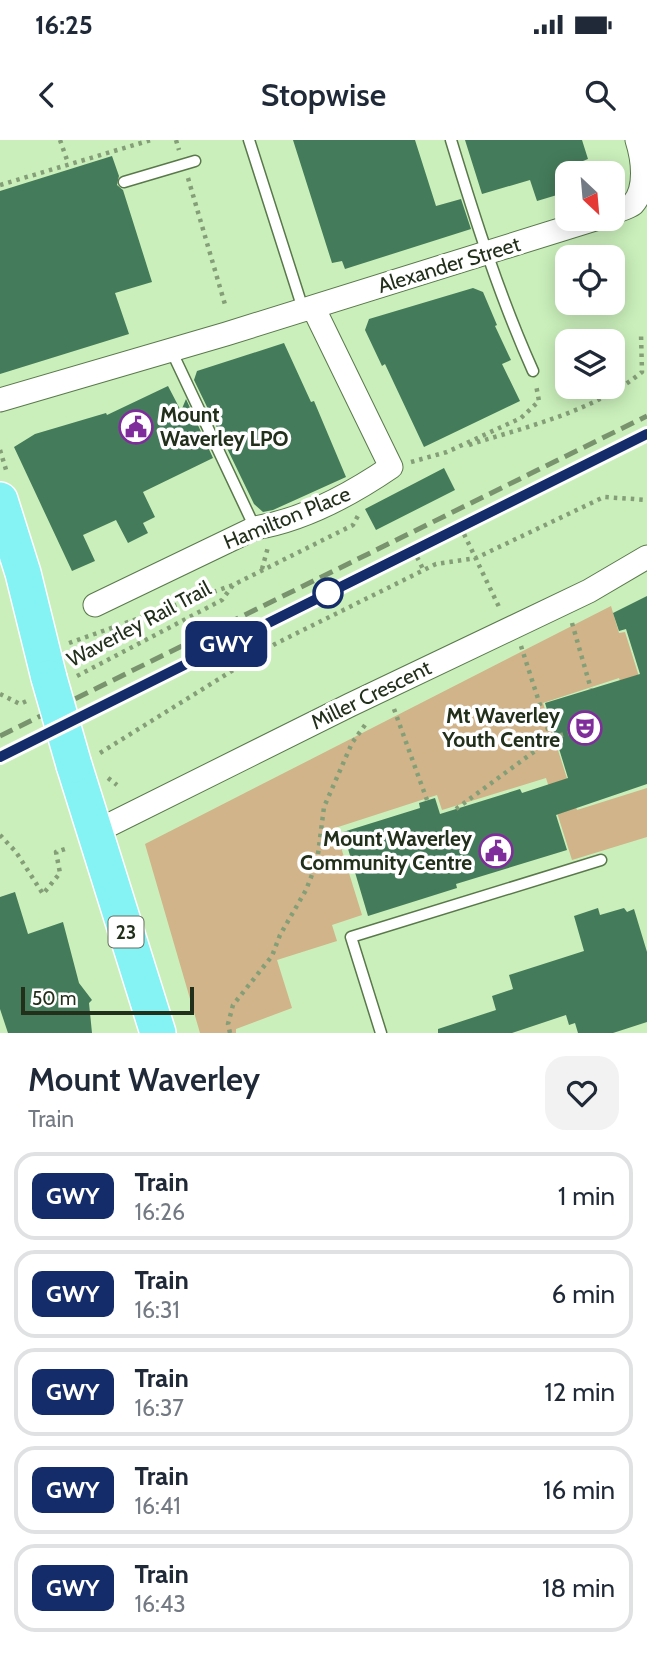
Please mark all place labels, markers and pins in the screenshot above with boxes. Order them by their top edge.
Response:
place label: Mount Waverley LPO [160,402,289,451]
public building icon: Mount Waverley LPO [117,408,155,446]
unlabelled marker [313,578,343,608]
place label: Mt Waverley Youth Centre [441,703,561,752]
theatre icon: Mt Waverley Youth Centre [566,709,604,747]
place label: Mount Waverley Community Centre [300,826,473,875]
public building icon: Mount Waverley Community Centre [477,832,515,870]

